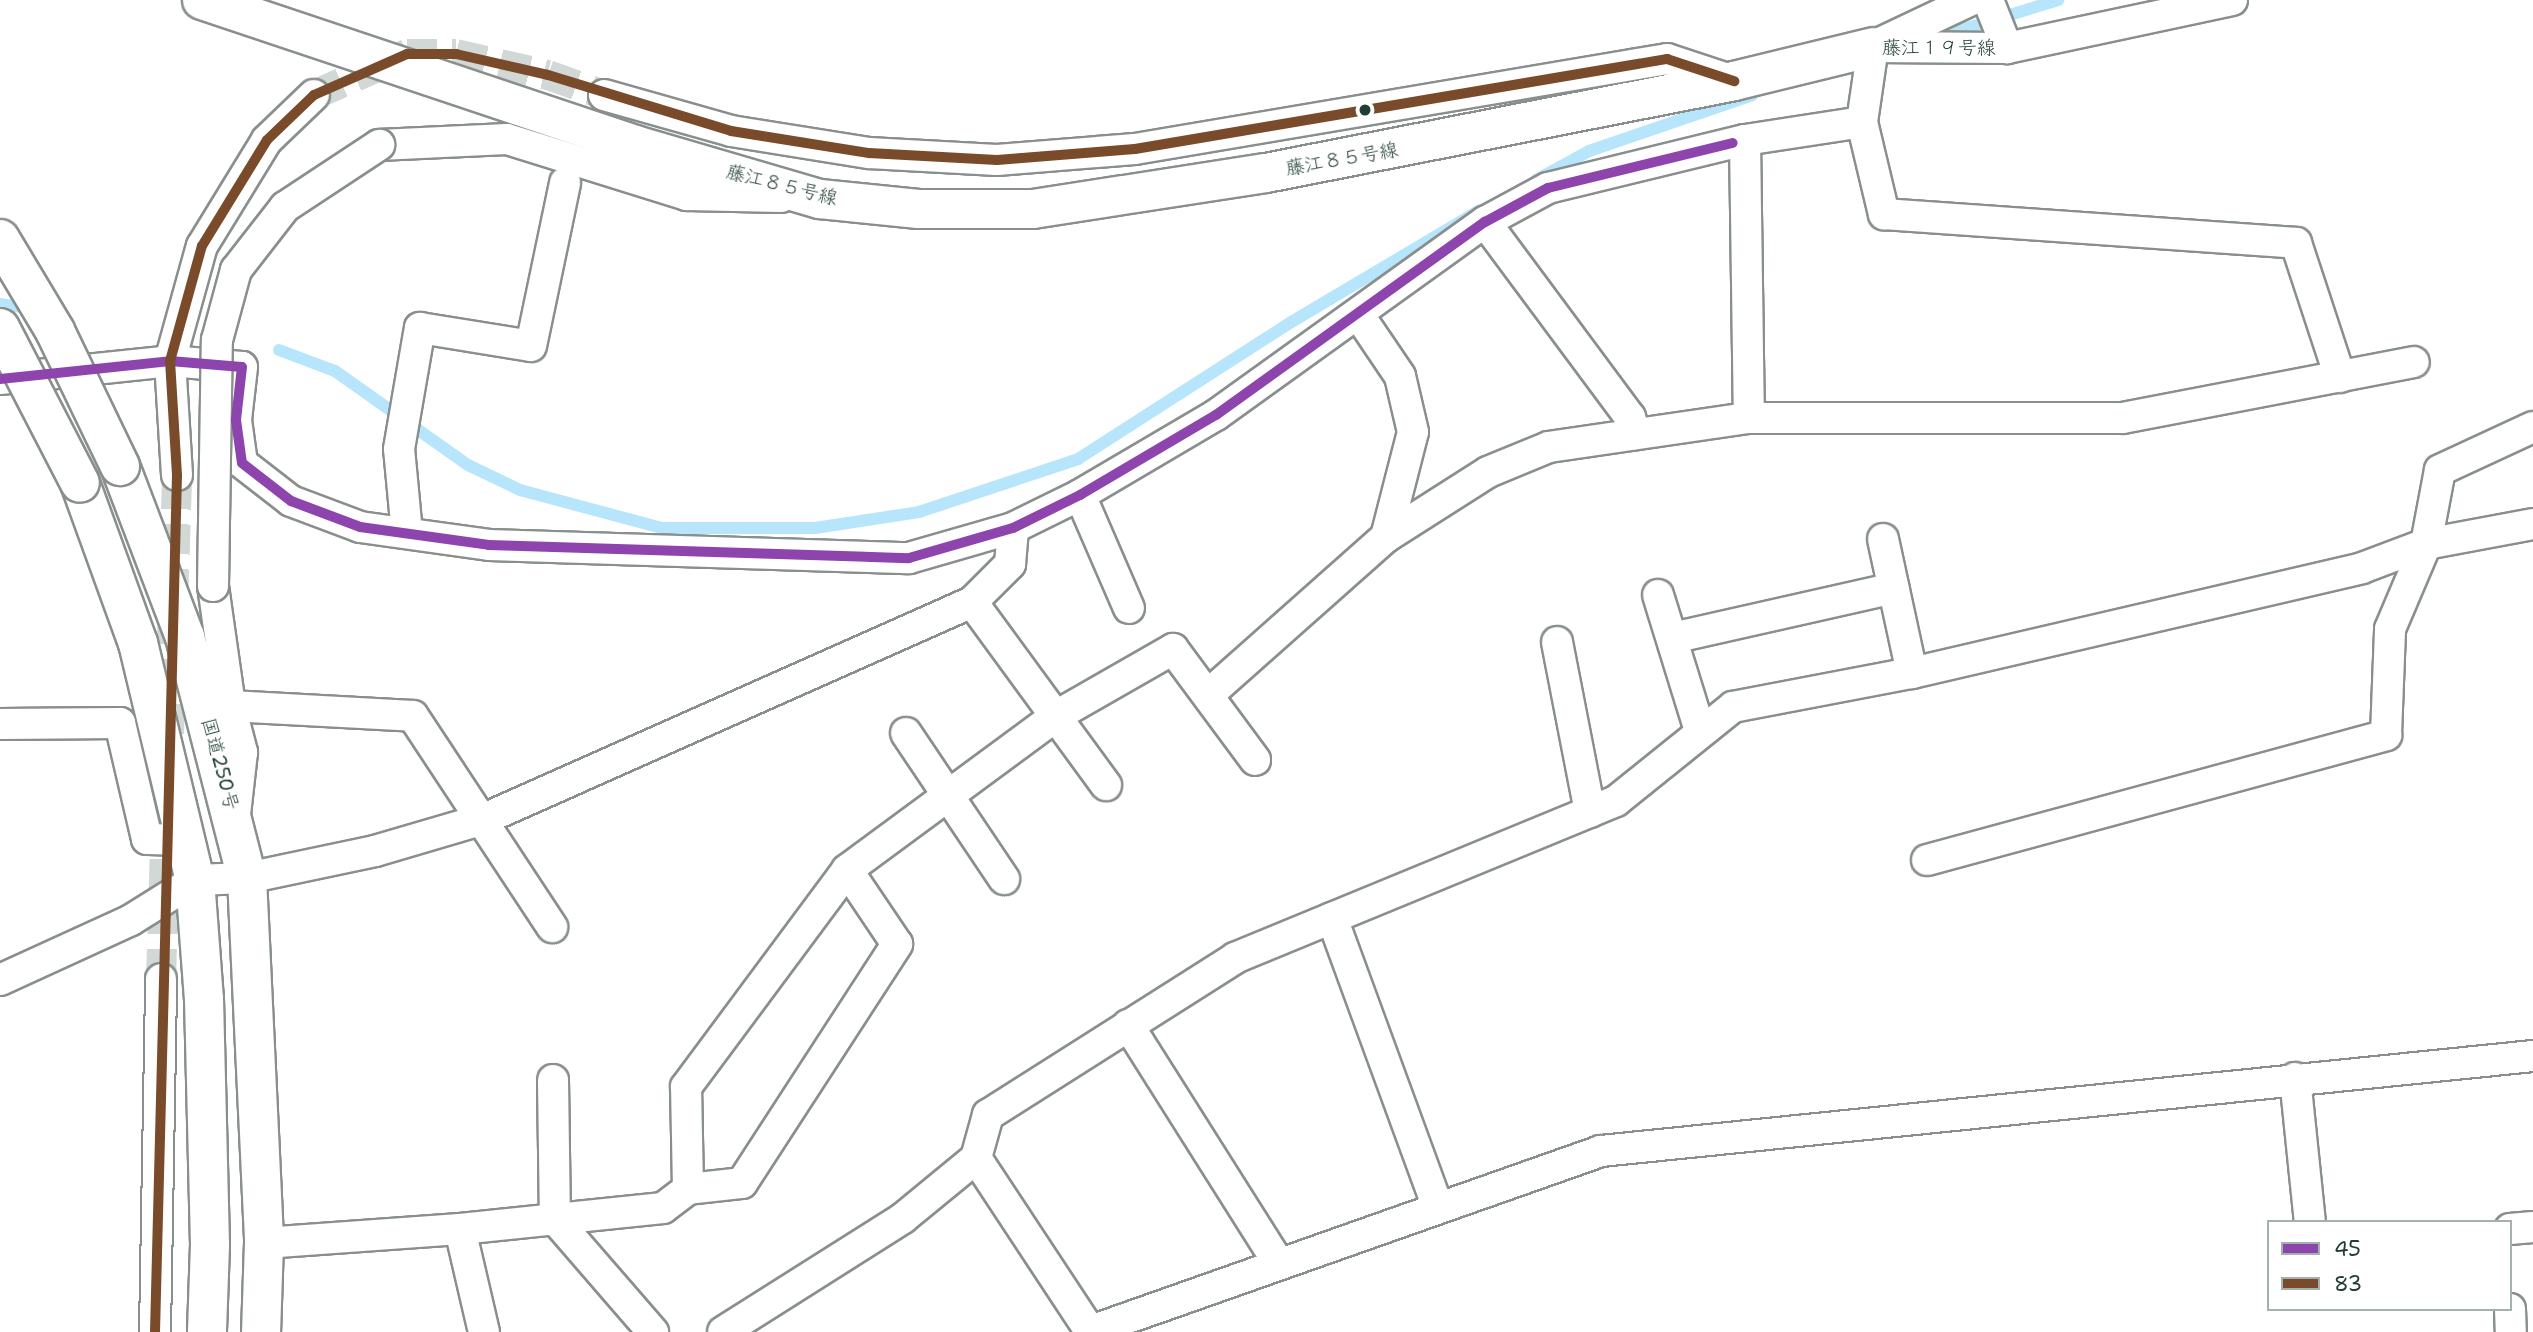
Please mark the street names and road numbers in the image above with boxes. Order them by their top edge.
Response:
street label: 藤江１９号線 [1882,37,1996,59]
street label: 藤江８５号線 [1284,138,1400,180]
street label: 藤江８５号線 [724,160,840,210]
street label: 国道250号 [197,715,243,813]

